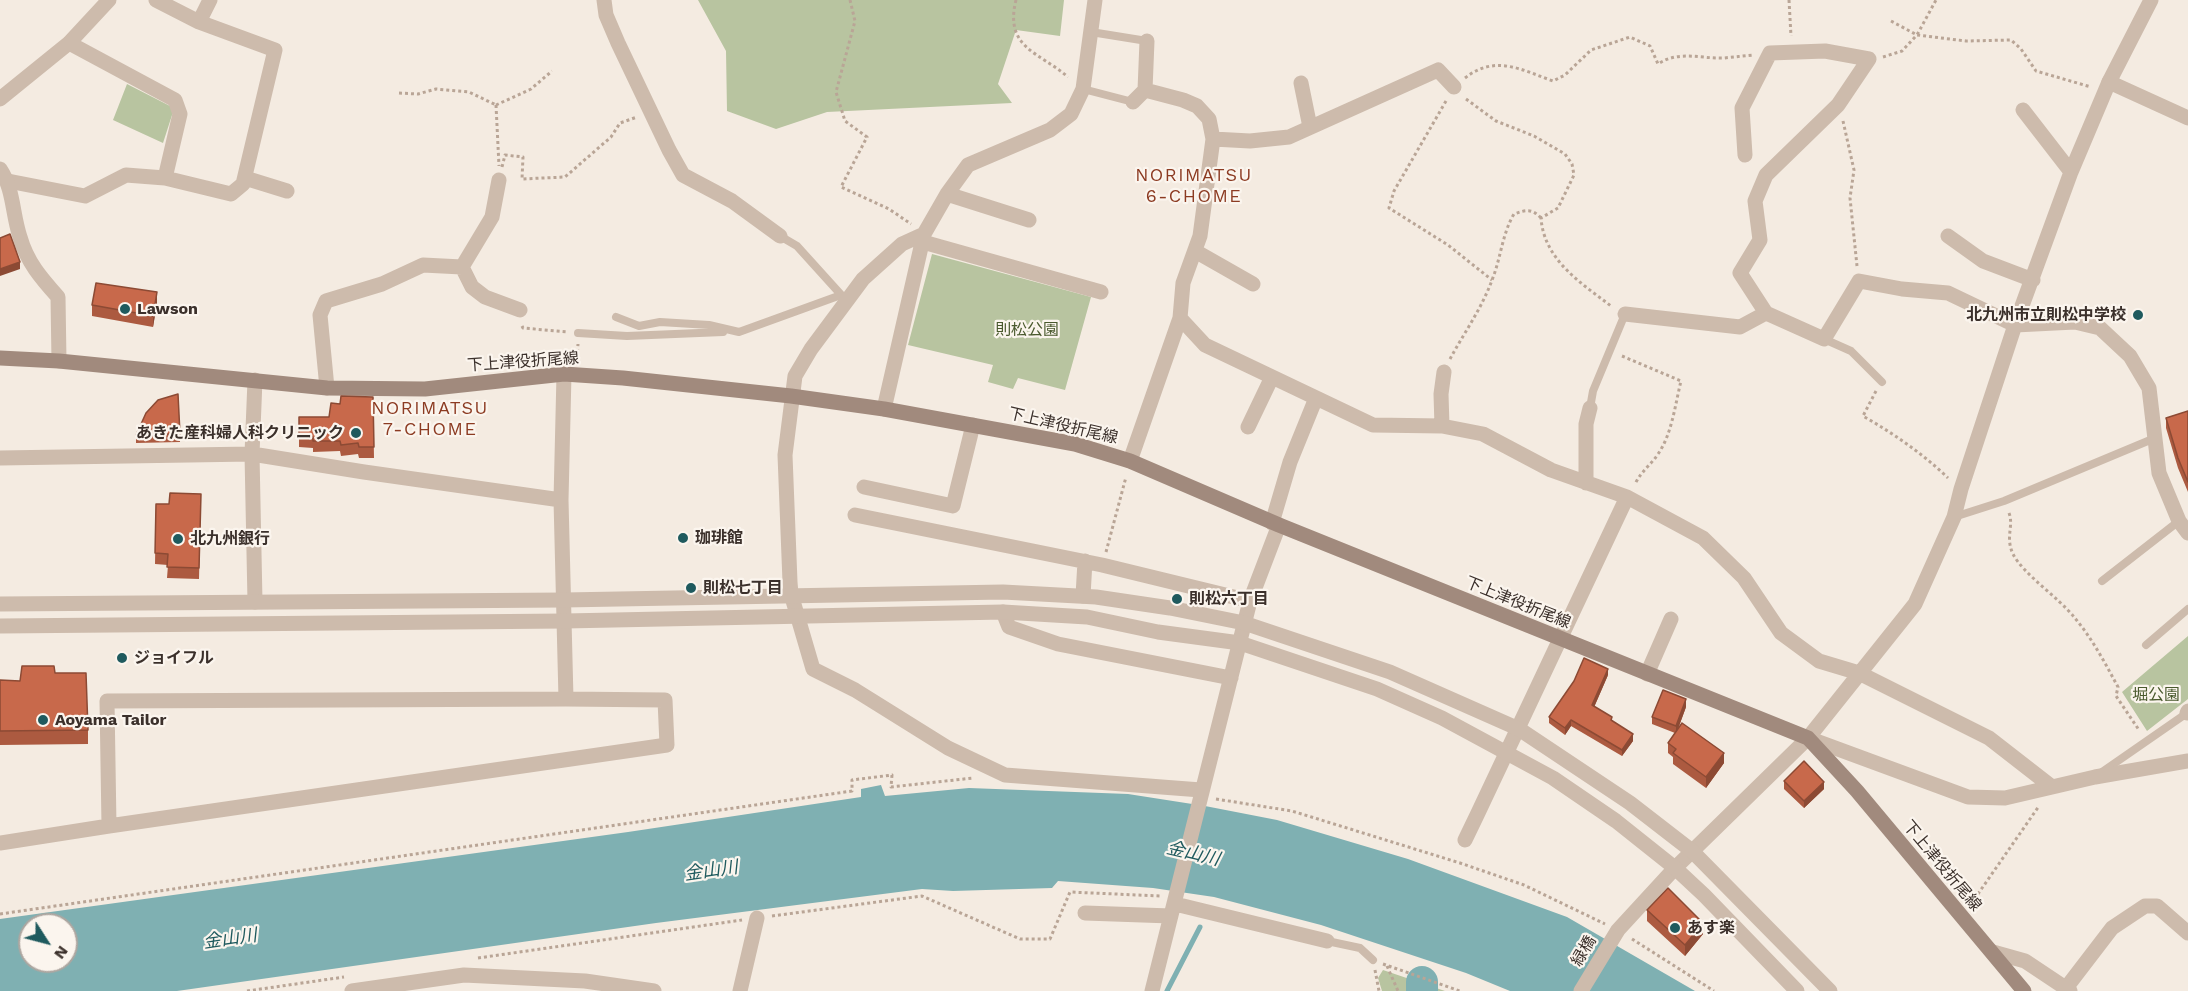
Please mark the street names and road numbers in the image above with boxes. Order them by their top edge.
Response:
street label: 下上津役折尾線 [466,349,580,375]
street label: 下上津役折尾線 [1006,404,1120,448]
street label: 下上津役折尾線 [1462,573,1574,633]
street label: 下上津役折尾線 [1899,817,1985,915]
street label: 緑橋 [1568,932,1600,970]

